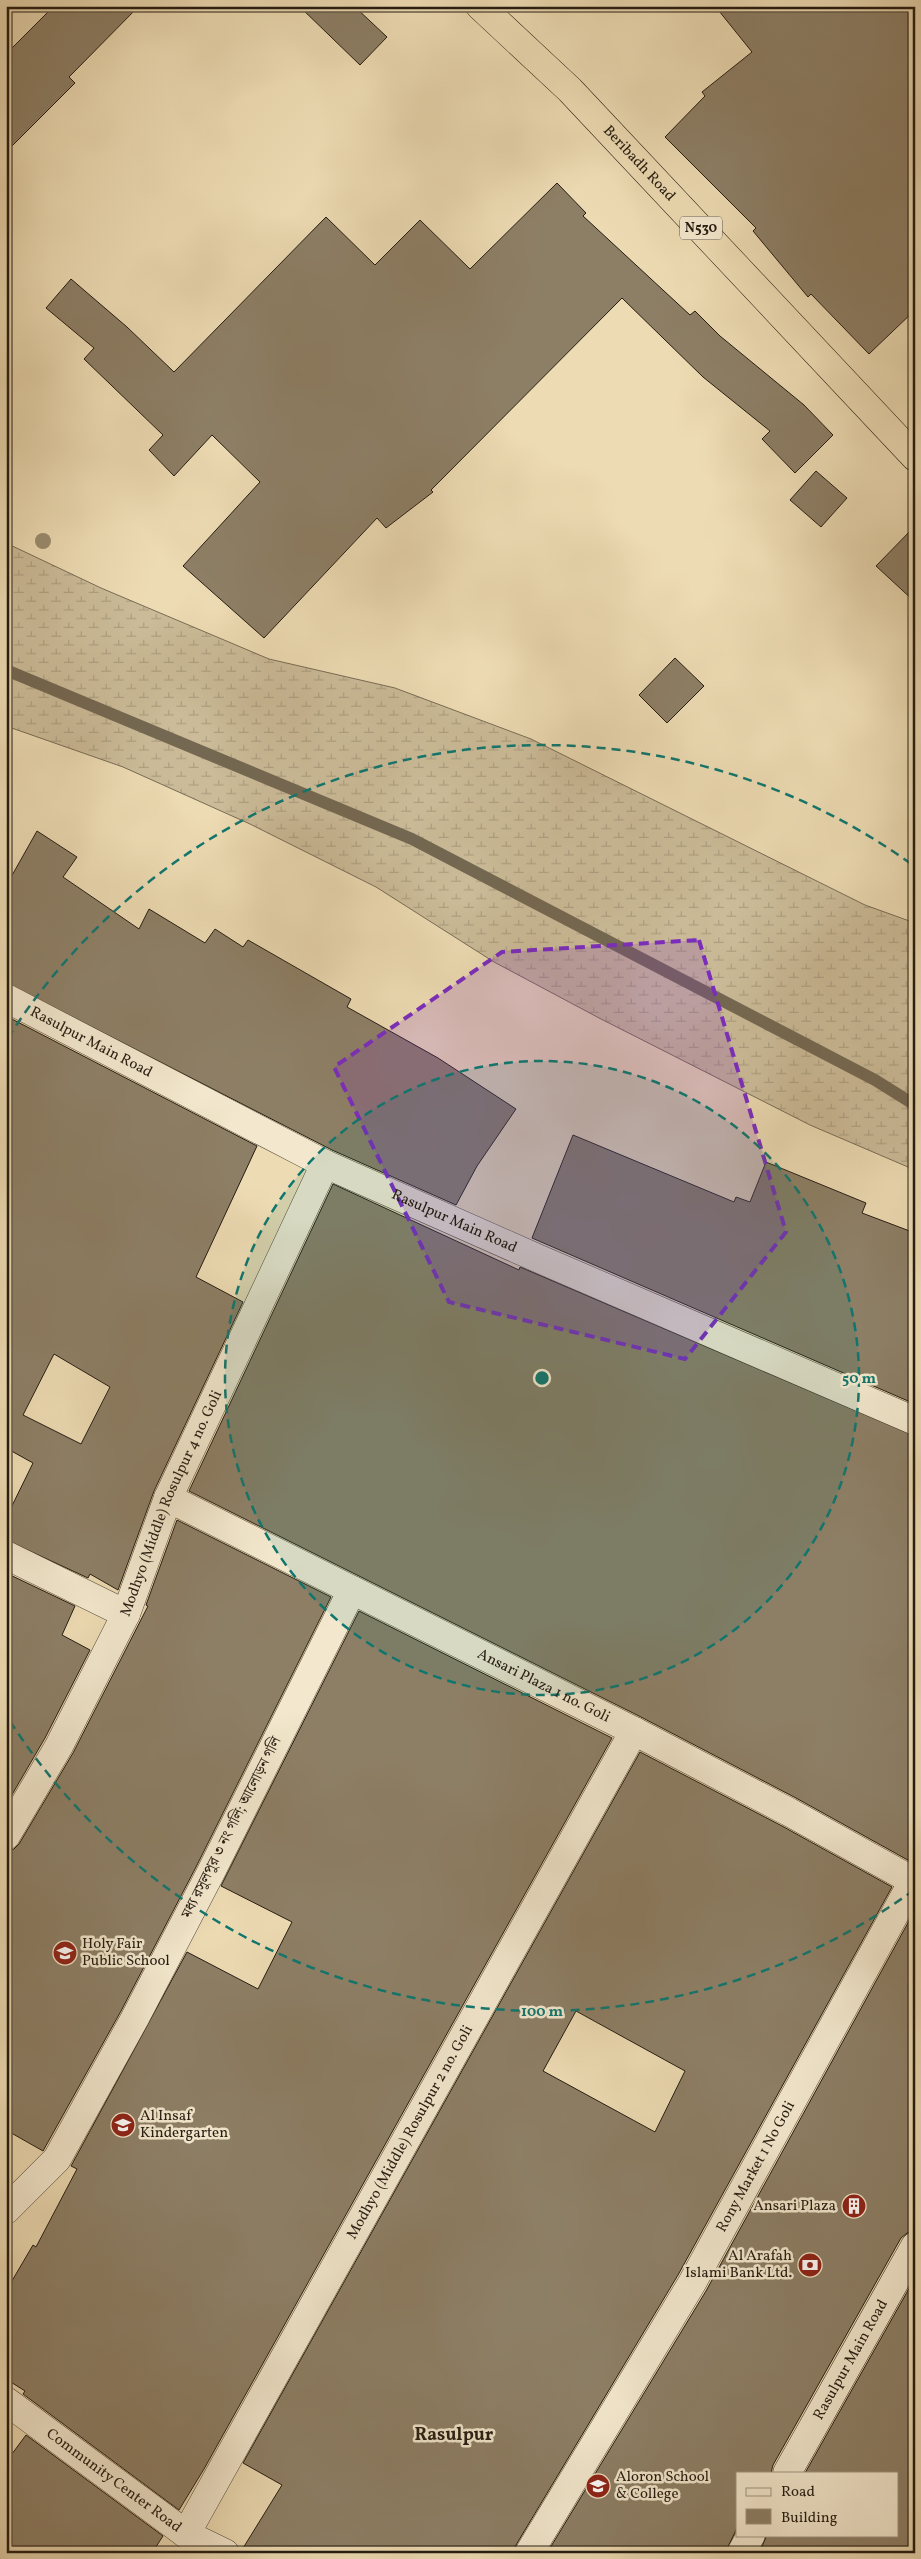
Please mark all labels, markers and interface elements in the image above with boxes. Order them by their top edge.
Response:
street label: Beribadh Road [598,121,680,206]
road number: N530 [680,217,722,240]
street label: Rasulpur Main Road [26,1002,156,1083]
street label: Rasulpur Main Road [388,1184,520,1258]
centre of rings [533,1369,551,1387]
text: 50 m [842,1369,876,1390]
street label: Modhyo (Middle) Rosulpur 4 no. Goli [115,1387,228,1620]
street label: Ansari Plaza 1 no. Goli [474,1644,614,1728]
street label: মধ্য রসুলপুর ৩ নং গলি; আলোড়ন গলি [176,1733,287,1923]
place label: Holy Fair Public School [82,1934,170,1972]
school or university icon: Holy Fair Public School [52,1940,78,1966]
text: 100 m [521,2002,564,2023]
street label: Modhyo (Middle) Rosulpur 2 no. Goli [342,2021,478,2243]
street label: Rony Market 1 No Goli [711,2097,800,2236]
place label: Al Insaf Kindergarten [140,2106,228,2144]
school or university icon: Al Insaf Kindergarten [110,2112,136,2138]
building icon: Ansari Plaza [841,2193,867,2219]
place label: Ansari Plaza [753,2196,836,2217]
place label: Al Arafah Islami Bank Ltd. [685,2246,792,2284]
bank icon: Al Arafah Islami Bank Ltd. [797,2252,823,2278]
street label: Rasulpur Main Road [808,2296,893,2424]
district label: Rasulpur [415,2423,494,2448]
street label: Community Center Road [42,2424,186,2538]
place label: Aloron School & College [616,2467,709,2505]
legend [736,2472,898,2536]
school or university icon: Aloron School & College [585,2473,611,2499]
text: Road [781,2482,815,2503]
text: Building [781,2508,838,2529]

